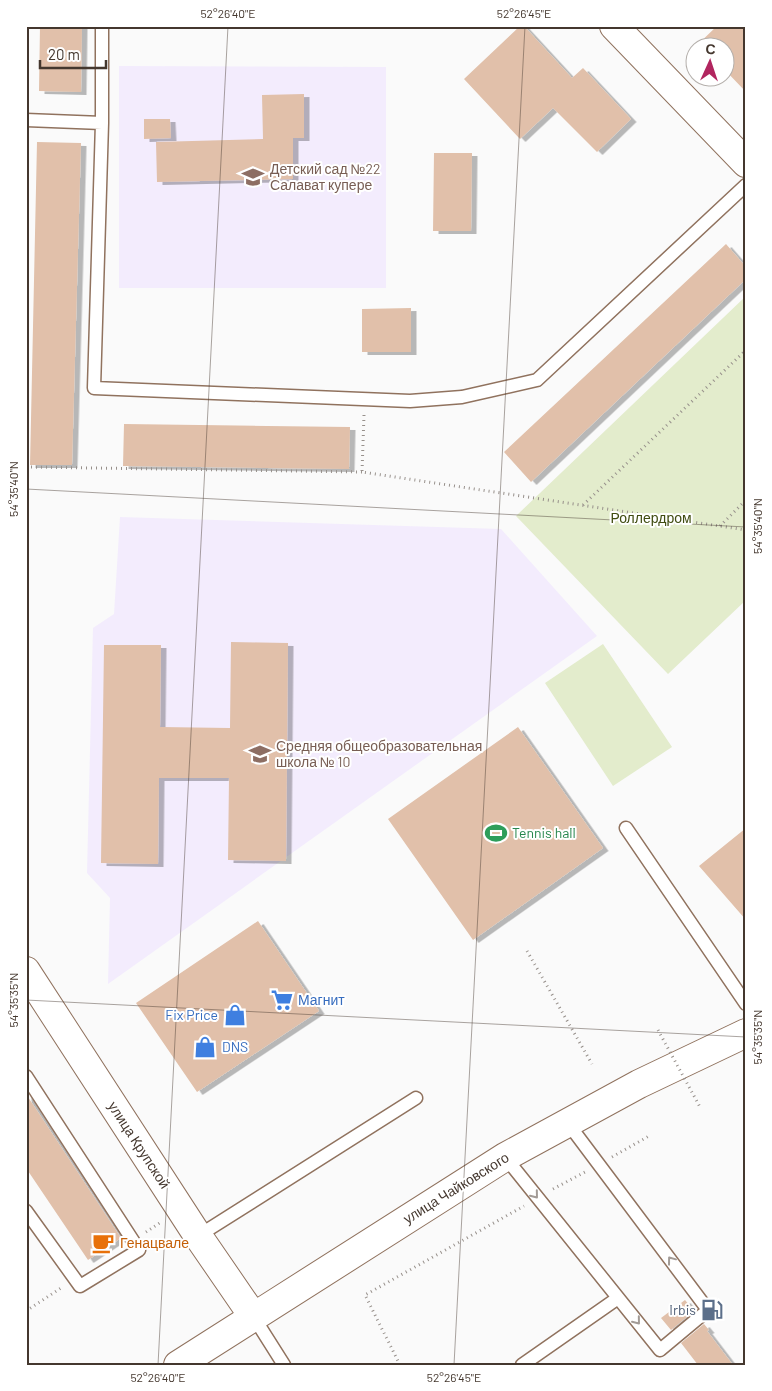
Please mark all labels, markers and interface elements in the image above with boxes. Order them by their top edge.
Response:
text: 52°26'40"E [200,6,256,20]
text: 52°26'45"E [497,6,551,20]
scale bar [40,38,106,70]
north arrow [684,38,734,88]
text: С [705,40,716,57]
text: 20 m [48,45,80,63]
place label: Детский сад №22 Салават купере [270,160,380,193]
school or university icon: Детский сад №22 Салават купере [240,164,266,190]
text: 54°35'40"N [6,461,20,517]
text: 54°35'40"N [750,498,764,554]
park label: Роллердром [610,509,692,526]
place label: Средняя общеобразовательная школа № 10 [276,737,482,770]
school or university icon: Средняя общеобразовательная школа № 10 [247,741,273,767]
sports icon: Tennis hall [483,820,509,846]
place label: Tennis hall [512,824,576,841]
text: 54°35'35"N [6,973,20,1027]
supermarket icon: Магнит [269,987,295,1013]
place label: Магнит [298,991,345,1008]
shop icon: Fix Price [222,1002,248,1028]
place label: Fix Price [165,1006,218,1023]
text: 54°35'35"N [750,1010,764,1064]
shop icon: DNS [192,1034,218,1060]
place label: DNS [222,1038,248,1055]
street label: улица Крупской [105,1098,174,1192]
street label: улица Чайковского [400,1148,512,1227]
one-way arrow [530,1189,538,1198]
cafe icon: Генацвале [90,1230,116,1256]
place label: Генацвале [120,1234,189,1251]
one-way arrow [668,1257,676,1266]
fuel station icon: Irbis [699,1297,725,1323]
place label: Irbis [669,1301,696,1318]
one-way arrow [631,1316,640,1325]
text: 52°26'40"E [130,1370,186,1384]
text: 52°26'45"E [427,1370,481,1384]

